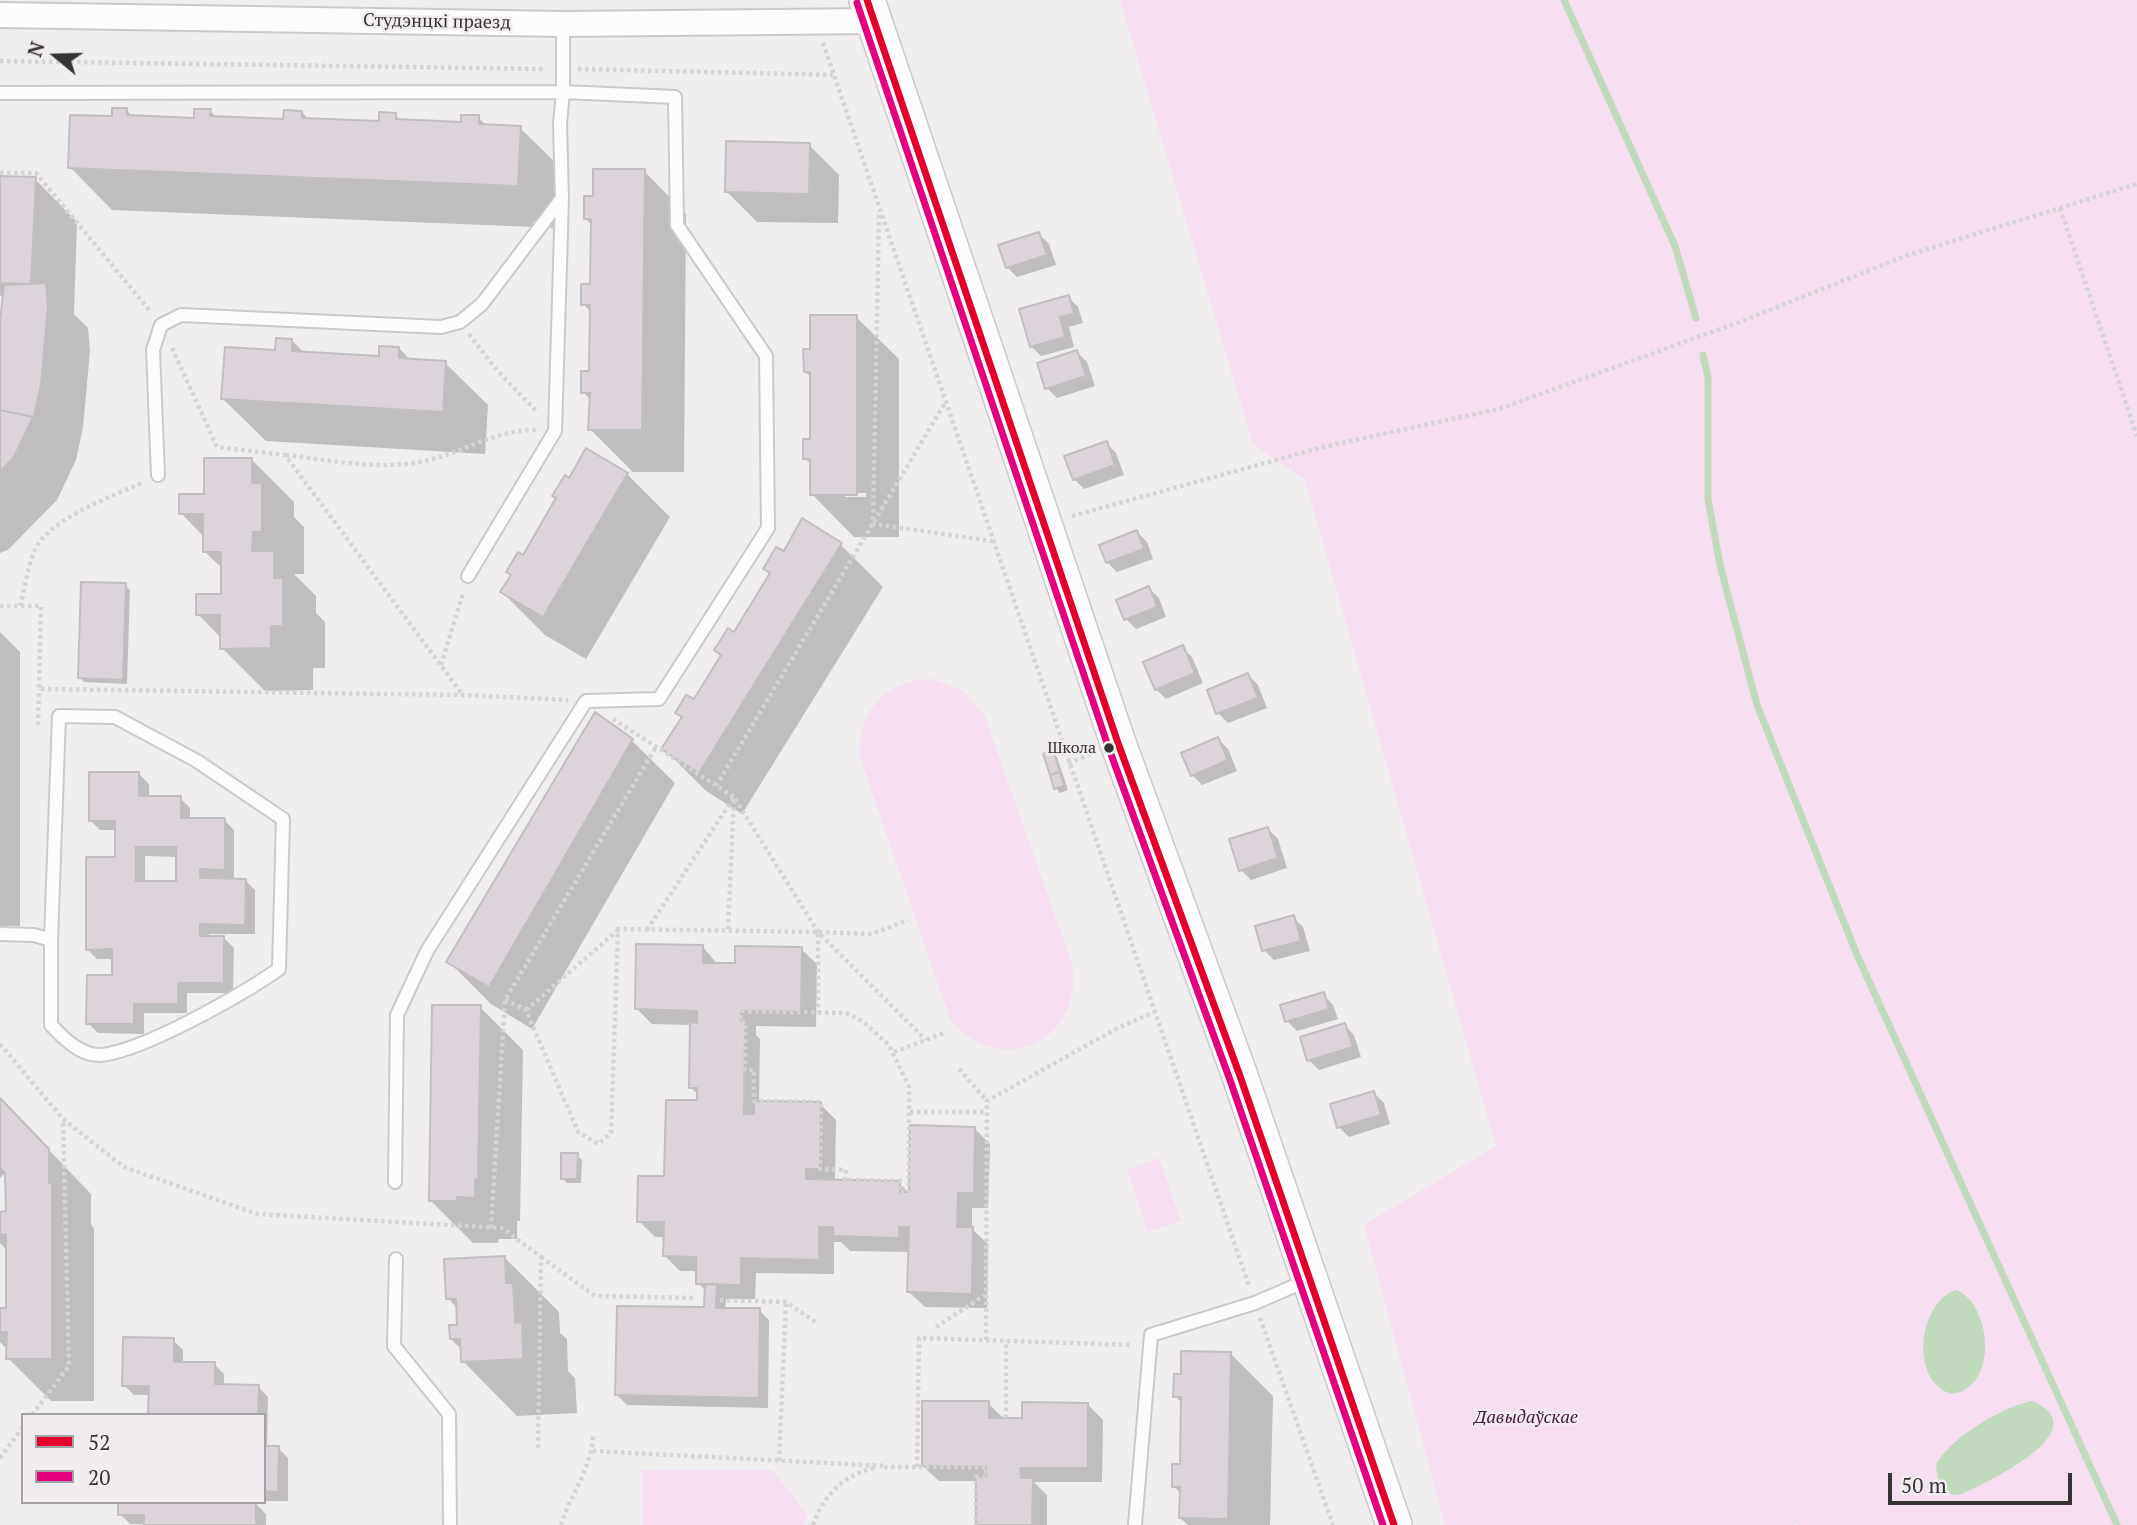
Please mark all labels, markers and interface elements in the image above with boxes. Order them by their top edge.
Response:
street label: Студэнцкі праезд [363,10,511,34]
north arrow [21,21,91,91]
text: N [22,38,50,60]
place label: Школа [1047,738,1096,758]
marker: Школа [1102,741,1116,755]
park label: Давыдаўскае [1474,1407,1578,1429]
legend [21,1413,266,1504]
text: 52 [88,1428,110,1456]
scale bar [1892,1458,2076,1502]
text: 20 [88,1463,110,1491]
text: 50 m [1901,1471,1947,1499]

